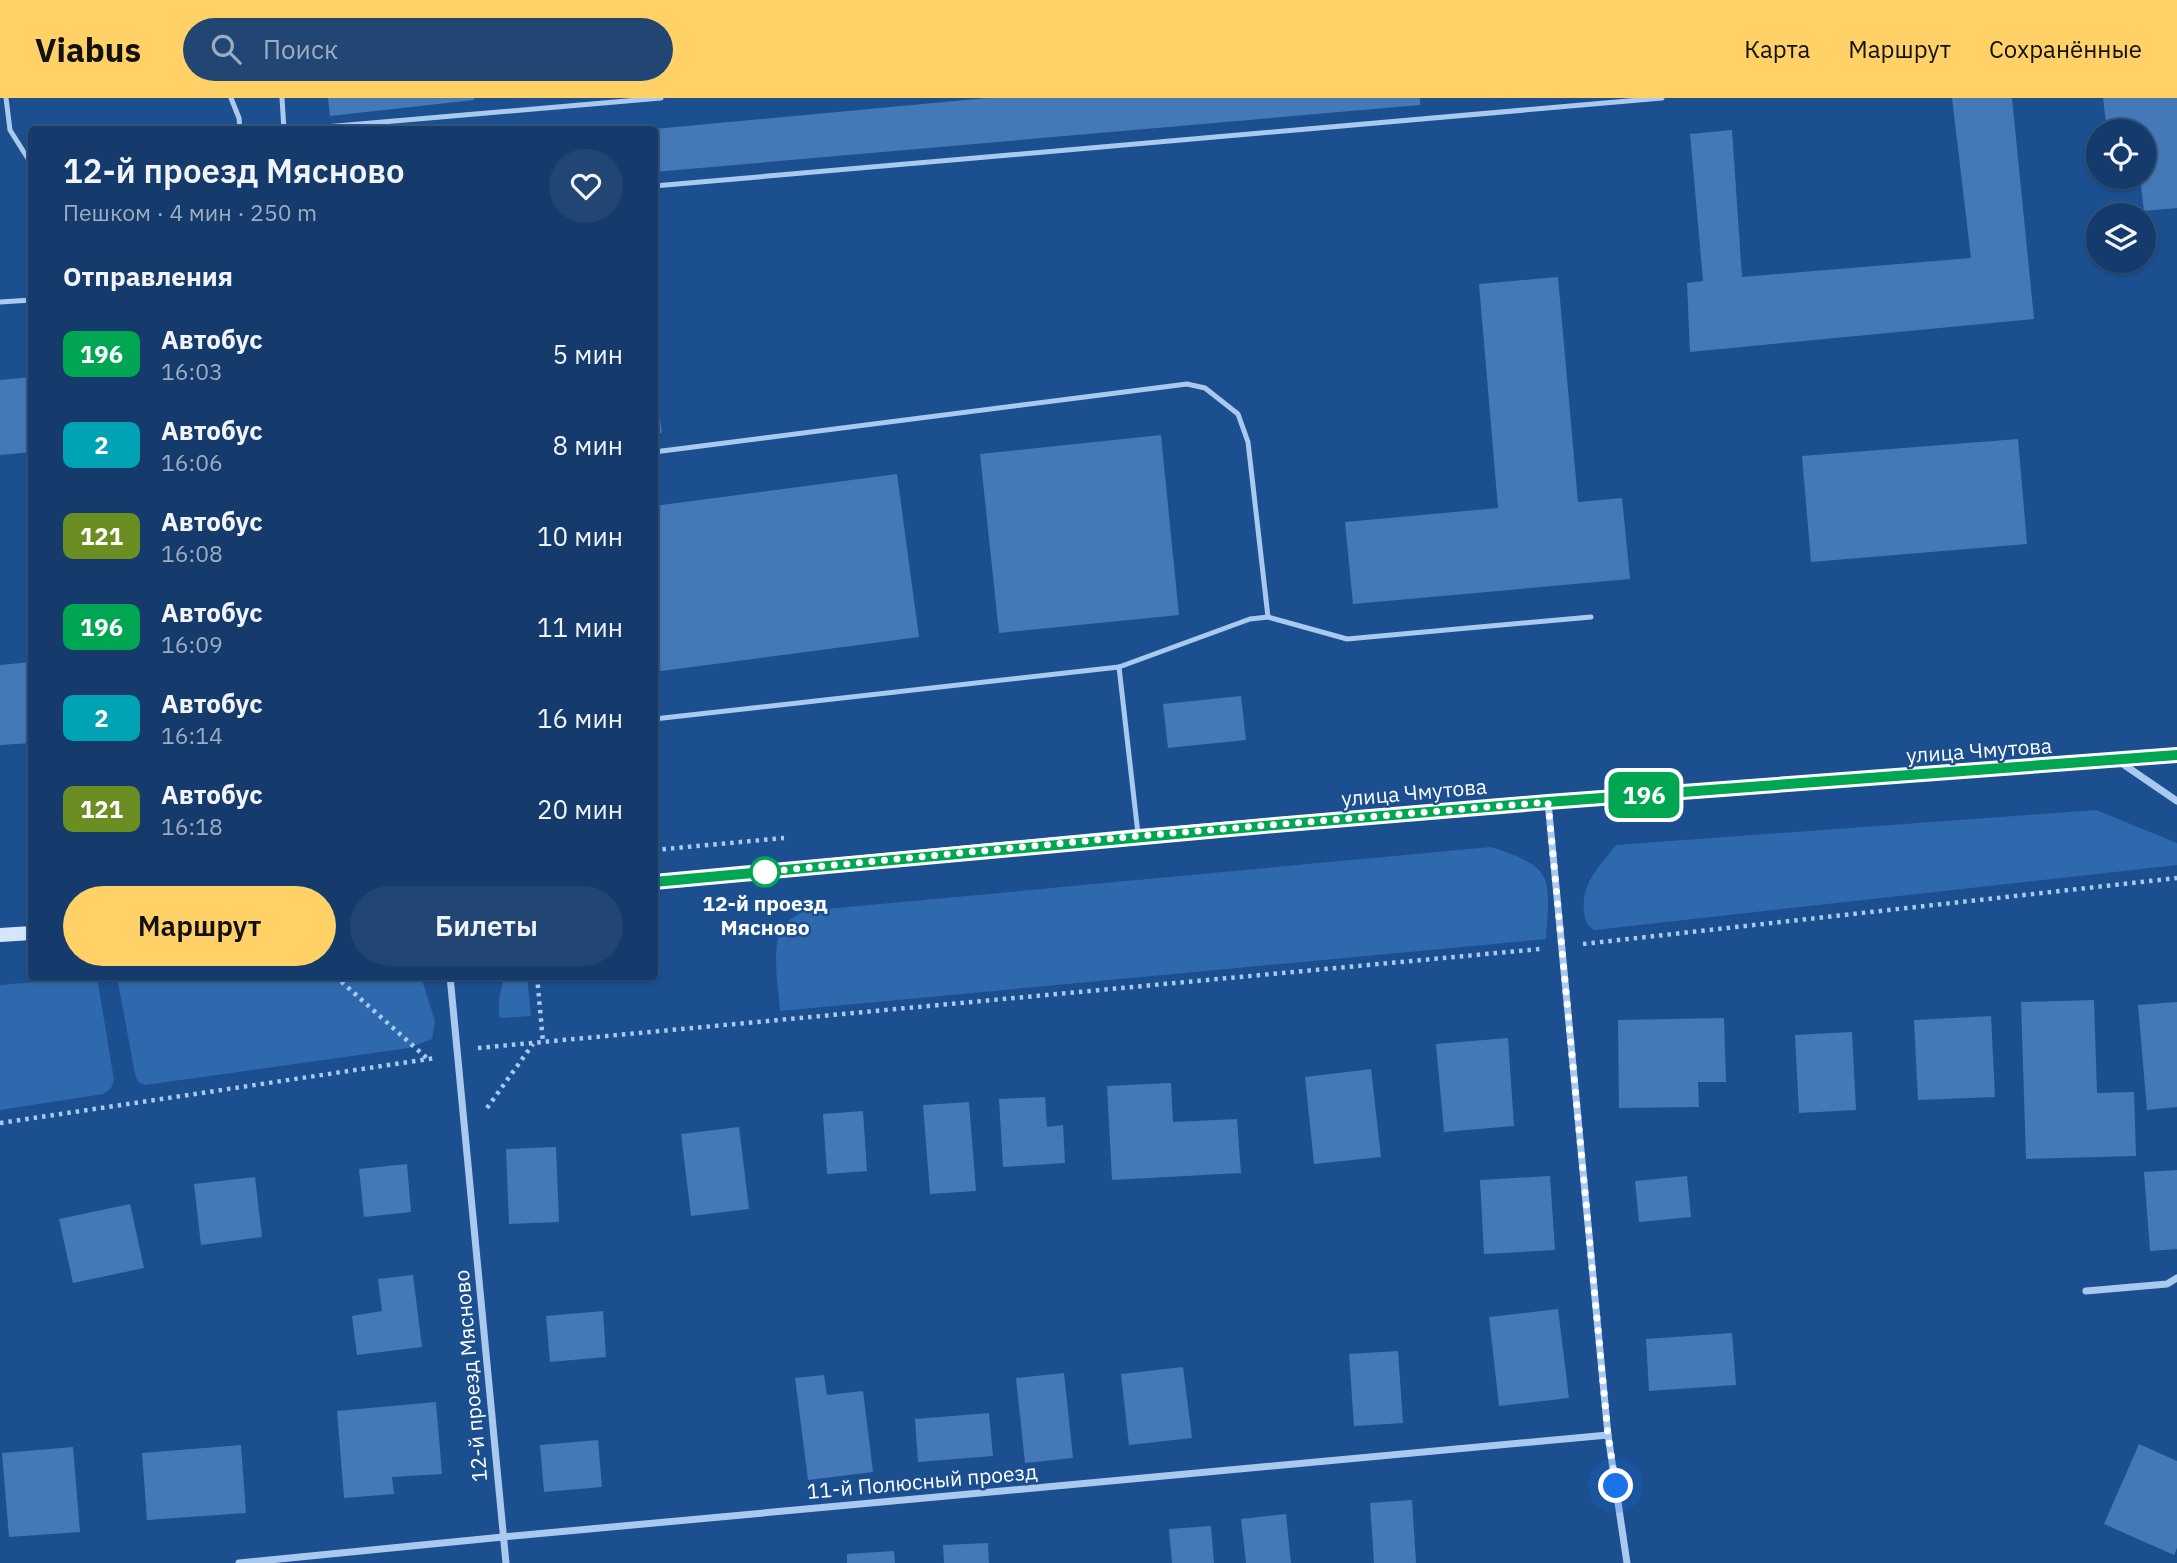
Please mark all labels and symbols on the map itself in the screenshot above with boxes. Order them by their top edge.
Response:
street label: улица Чмутова [1905,731,2053,769]
street label: улица Чмутова [1340,772,1488,812]
line badge: 196 [1604,772,1684,818]
marker: 12-й проезд Мясново [750,857,780,887]
place label: 12-й проезд Мясново [702,889,828,941]
street label: 12-й проезд Мясново [447,1269,493,1483]
street label: 11-й Полюсный проезд [806,1457,1038,1505]
your location [1598,1468,1633,1503]

